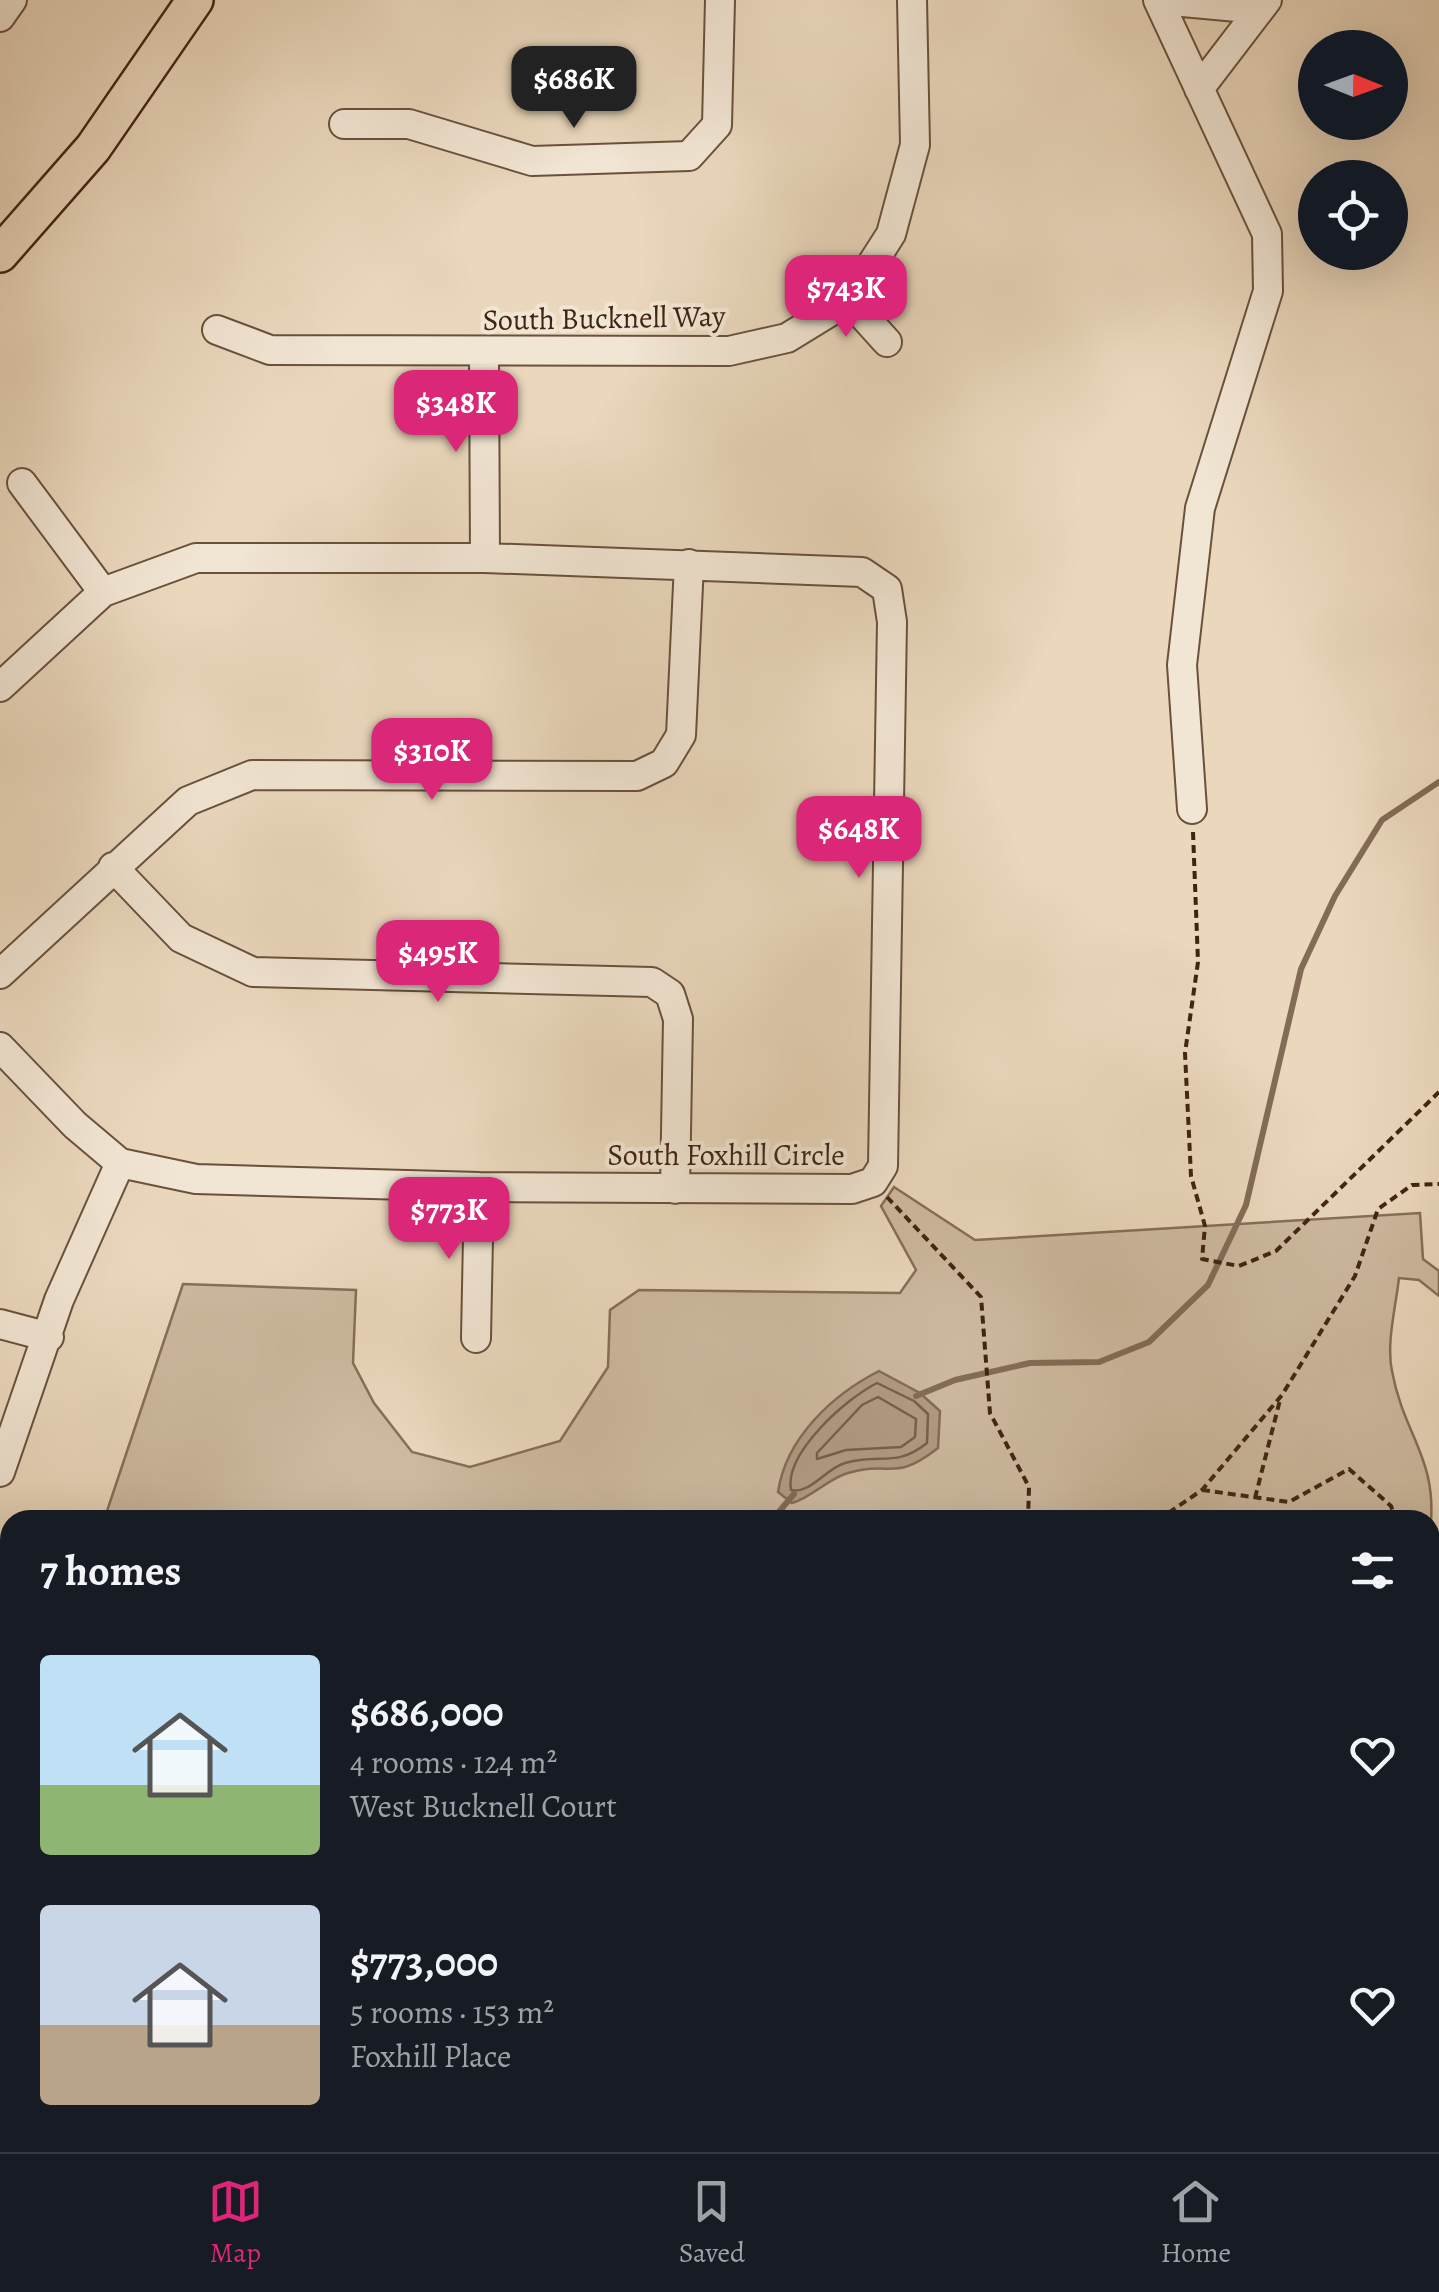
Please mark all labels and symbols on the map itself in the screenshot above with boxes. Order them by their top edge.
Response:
north arrow [1298,30,1408,140]
pin: $686K [504,46,644,131]
pin: $743K [776,255,916,340]
street label: South Bucknell Way [482,296,726,340]
pin: $348K [386,370,526,455]
pin: $310K [362,718,502,803]
pin: $648K [789,796,929,881]
pin: $495K [368,920,508,1005]
street label: South Foxhill Circle [607,1135,845,1175]
pin: $773K [379,1177,519,1262]

